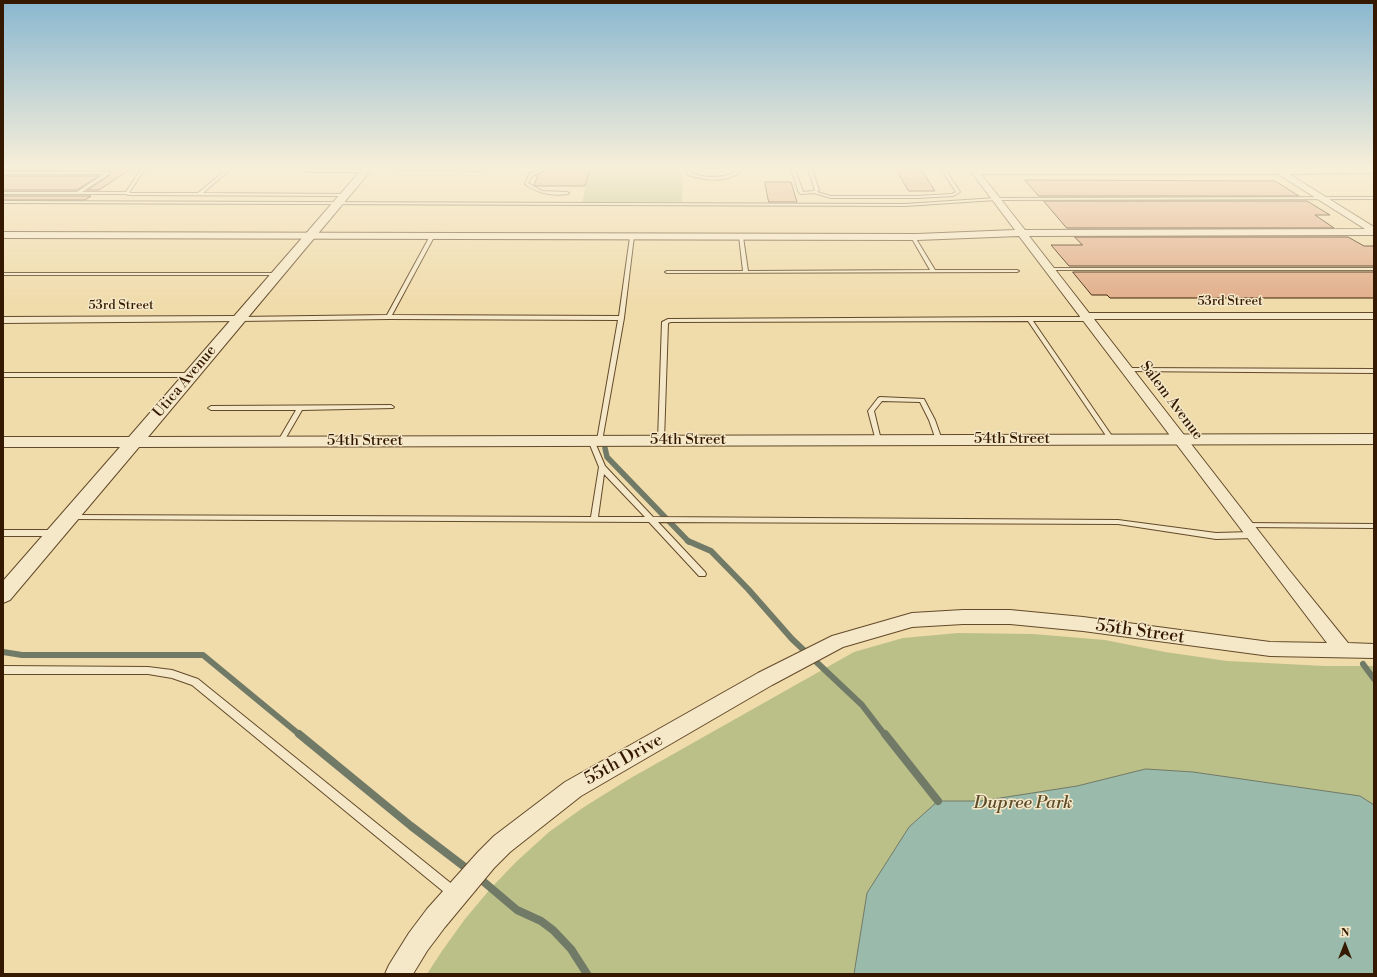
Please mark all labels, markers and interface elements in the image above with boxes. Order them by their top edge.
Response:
street label: 53rd Street [1197,294,1263,310]
street label: 53rd Street [88,298,154,314]
street label: Utica Avenue [150,342,220,422]
street label: Salem Avenue [1136,358,1206,444]
street label: 54th Street [974,430,1050,448]
street label: 54th Street [650,431,726,449]
street label: 54th Street [327,432,403,450]
street label: 55th Street [1094,615,1186,649]
street label: 55th Drive [581,730,667,790]
park label: Dupree Park [974,793,1072,815]
north arrow [1325,925,1365,965]
text: N [1341,926,1349,940]

